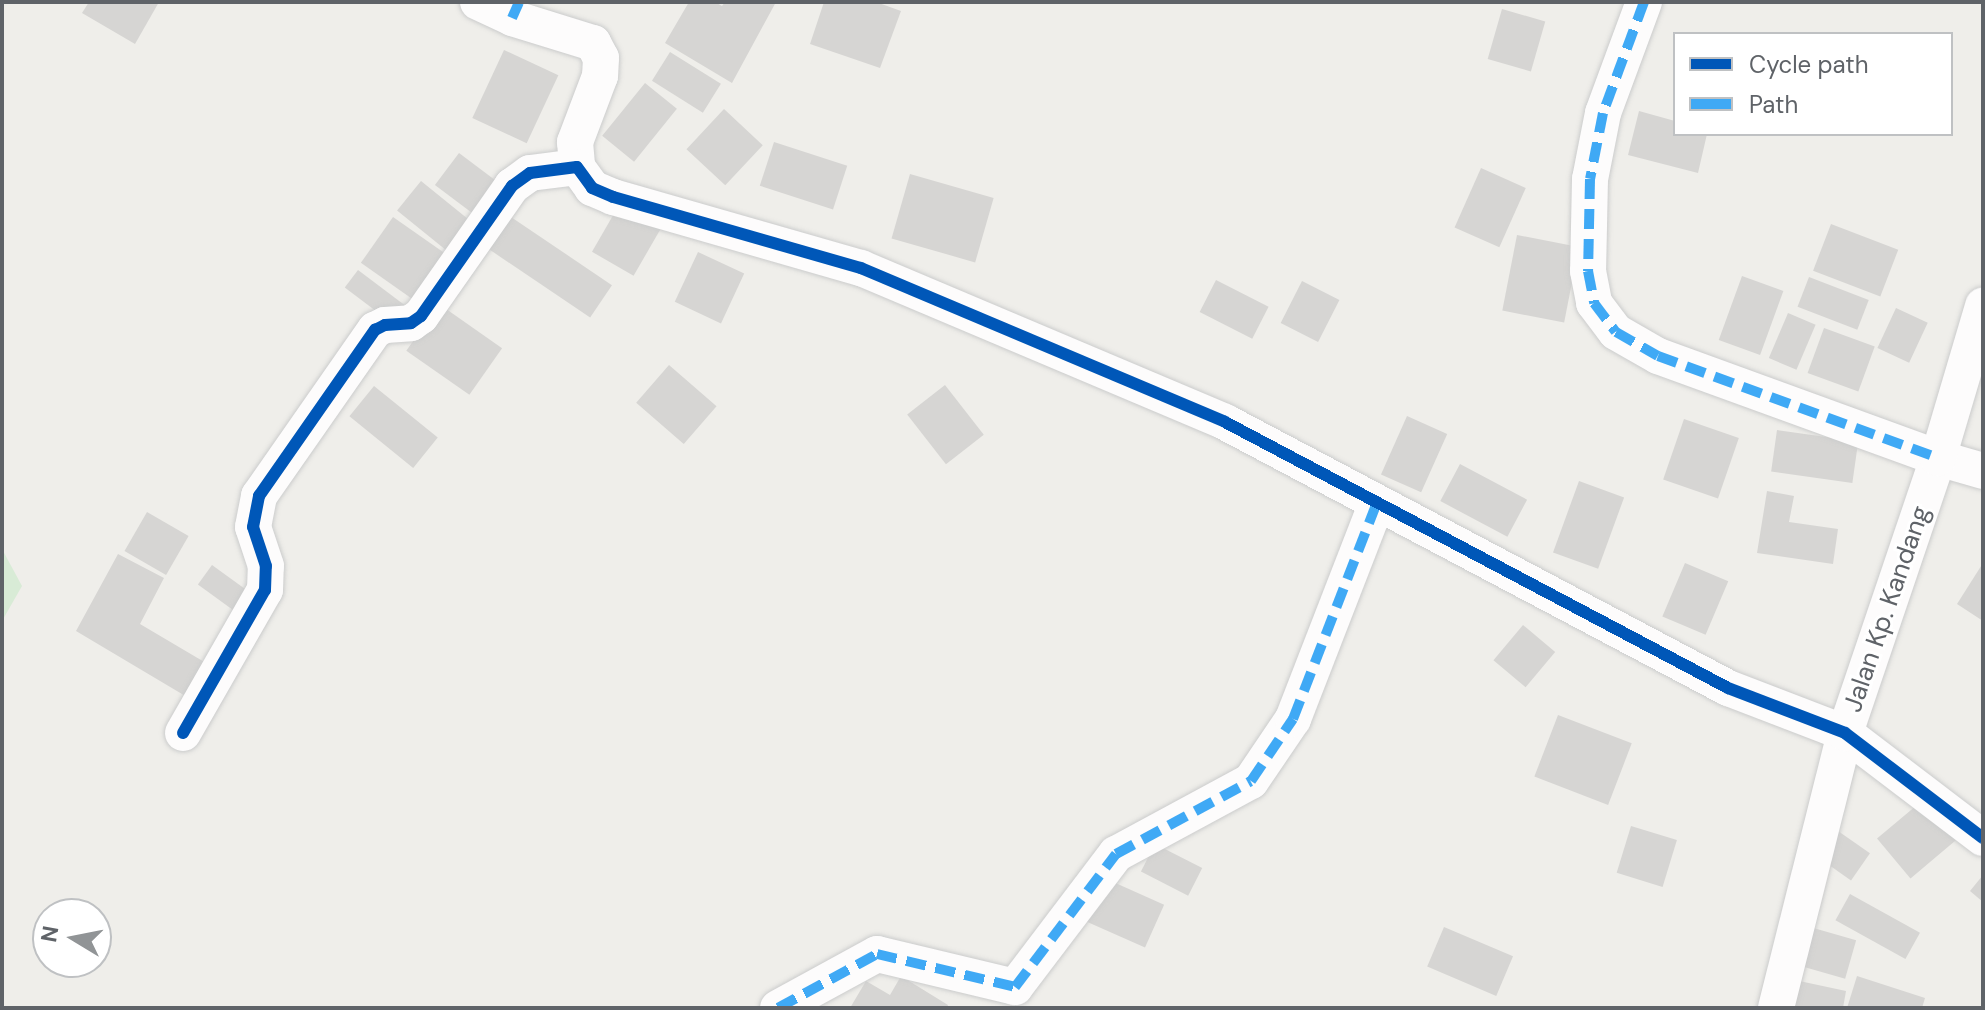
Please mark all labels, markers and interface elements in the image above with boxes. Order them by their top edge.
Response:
legend [1673,32,1953,136]
text: Cycle path [1749,49,1868,80]
text: Path [1749,89,1798,120]
street label: Jalan Kp. Kandang [1837,502,1937,716]
north arrow [32,898,112,978]
text: N [34,924,66,945]

